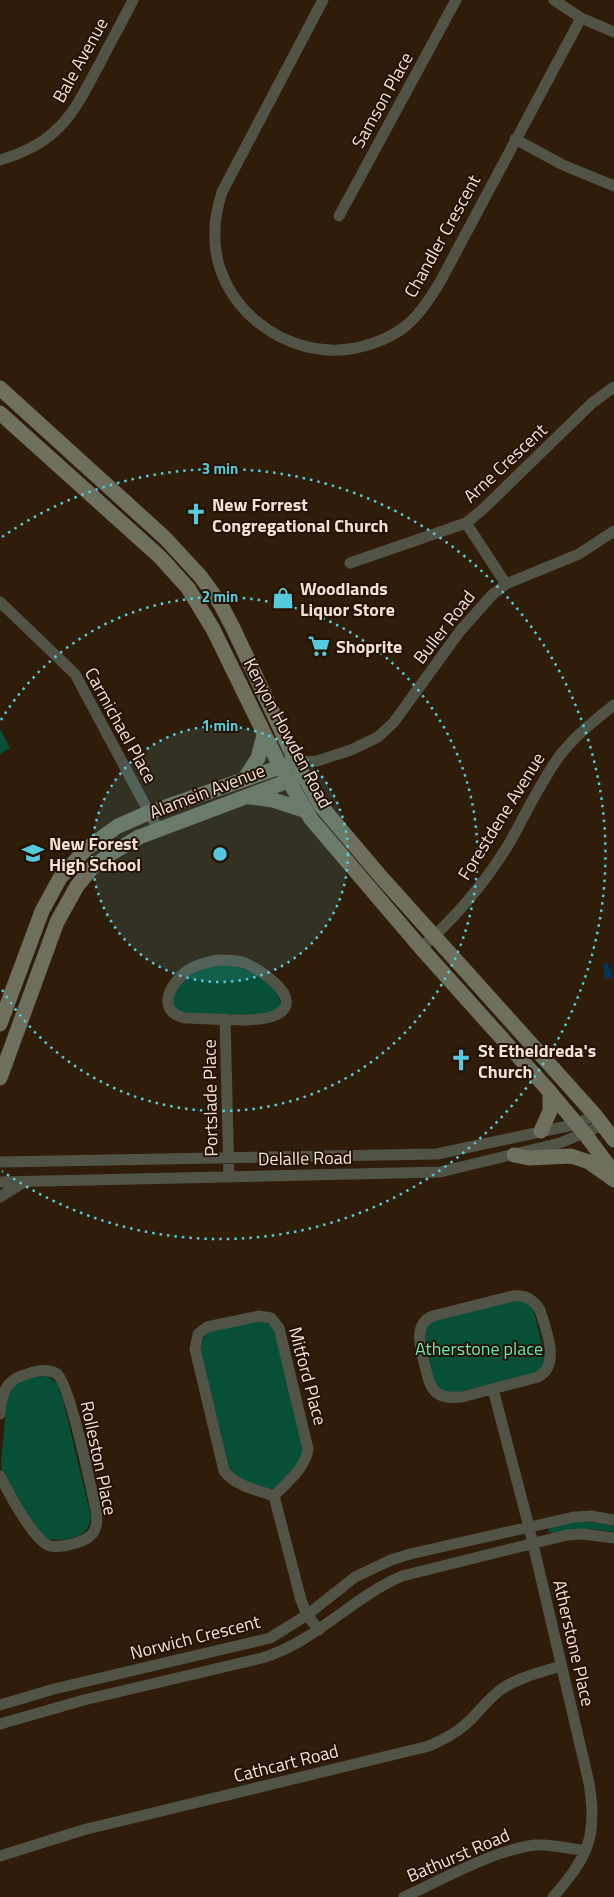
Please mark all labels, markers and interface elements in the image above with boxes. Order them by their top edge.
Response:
street label: Bale Avenue [45,13,115,107]
street label: Samson Place [344,47,420,153]
street label: Chandler Crescent [397,169,487,302]
street label: Arne Crescent [457,417,553,509]
text: 3 min [202,457,238,480]
place label: New Forrest Congregational Church [212,491,389,539]
church icon: New Forrest Congregational Church [183,501,209,527]
place label: Woodlands Liquor Store [300,575,395,623]
street label: Buller Road [407,584,481,670]
text: 2 min [202,585,238,608]
shop icon: Woodlands Liquor Store [270,585,296,611]
supermarket icon: Shoprite [306,633,332,659]
place label: Shoprite [336,633,402,660]
street label: Kenyon Howden Road [237,653,339,813]
street label: Carmichael Place [78,662,164,788]
text: 1 min [202,714,238,737]
street label: Forestdene Avenue [451,747,551,885]
street label: Alamein Avenue [145,757,269,825]
place label: New Forest High School [49,830,141,878]
school or university icon: New Forest High School [20,840,46,866]
centre of rings [211,845,229,863]
place label: St Etheldreda's Church [478,1037,596,1085]
street label: Portslade Place [195,1039,225,1157]
church icon: St Etheldreda's Church [448,1047,474,1073]
street label: Delalle Road [258,1144,352,1172]
street label: Mitford Place [282,1324,334,1428]
park label: Atherstone place [415,1335,543,1362]
street label: Rolleston Place [74,1398,124,1518]
street label: Atherstone Place [546,1577,602,1709]
street label: Norwich Crescent [127,1608,263,1666]
street label: Cathcart Road [231,1737,341,1789]
street label: Bathurst Road [402,1821,514,1889]

